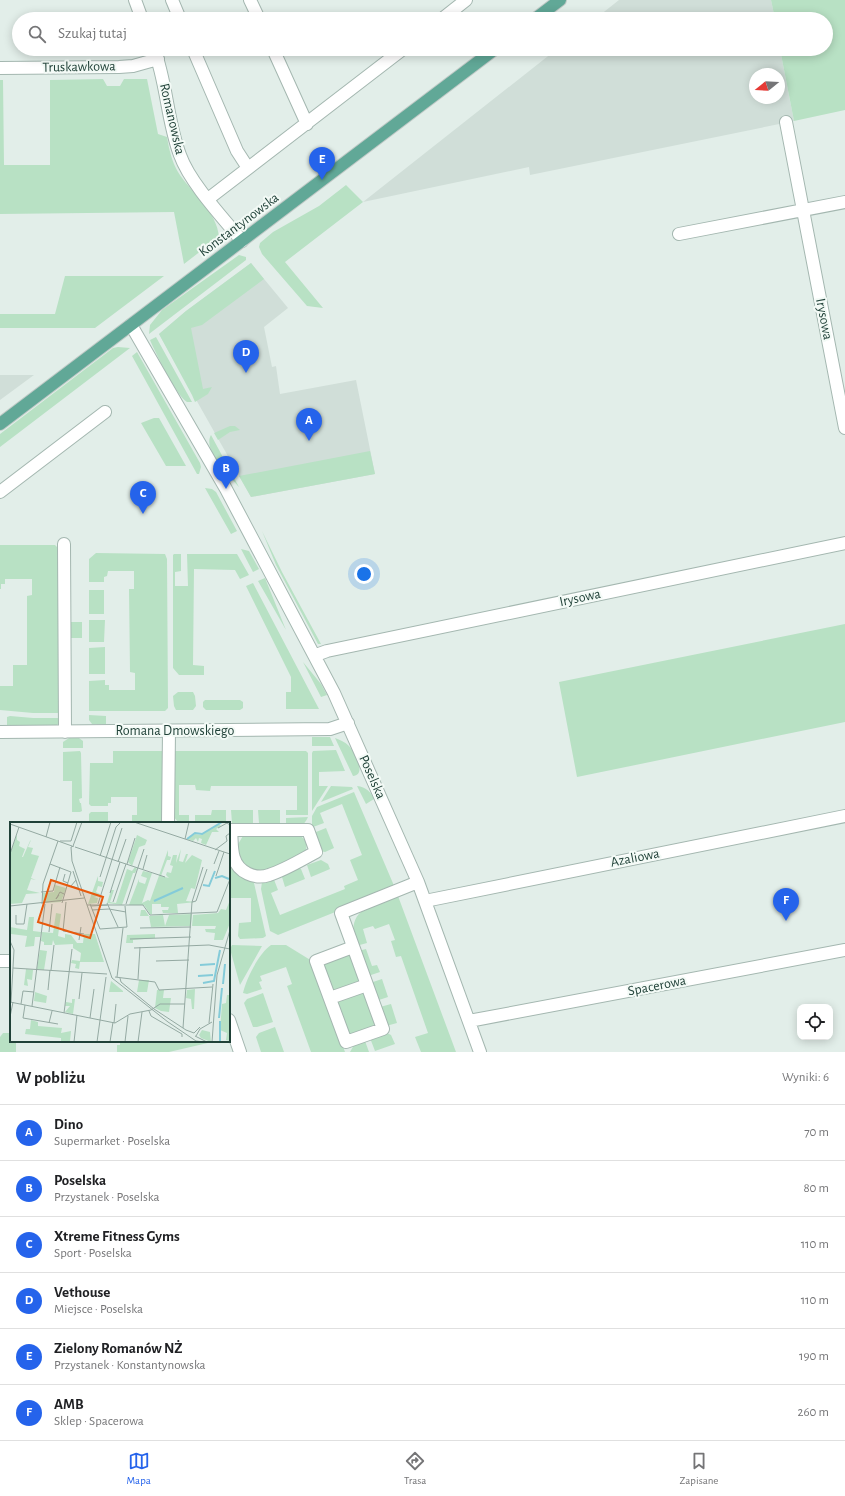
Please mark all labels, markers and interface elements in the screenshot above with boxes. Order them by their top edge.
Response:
search box [12,12,833,56]
icon: search [26,23,48,45]
text: Szukaj tutaj [58,26,127,41]
street label: Truskawkowa [42,59,116,75]
north arrow [749,68,785,104]
street label: Romanowska [157,82,187,156]
pin: E [309,147,335,180]
street label: Konstantynowska [196,190,282,259]
street label: Irysowa [813,297,835,341]
pin: D [233,340,259,373]
pin: A [296,408,322,441]
pin: B [213,456,239,489]
pin: C [130,481,156,514]
your location [354,564,374,584]
street label: Irysowa [558,587,602,609]
street label: Romana Dmowskiego [116,724,235,738]
street label: Poselska [356,753,388,802]
inset map [10,822,230,1042]
street label: Azaliowa [609,846,661,870]
pin: F [773,888,799,921]
street label: Spacerowa [627,973,688,998]
map controls [797,1004,833,1040]
button: locate [797,1004,833,1040]
text: W pobliżu [16,1069,85,1086]
text: Wyniki: 6 [782,1071,829,1084]
text: Dino [54,1117,83,1132]
text: A [25,1126,33,1139]
text: 70 m [804,1126,829,1139]
text: Supermarket · Poselska [54,1135,170,1148]
text: Poselska [54,1173,106,1188]
text: B [25,1182,33,1195]
text: 80 m [803,1182,829,1195]
text: Przystanek · Poselska [54,1191,160,1204]
text: Xtreme Fitness Gyms [54,1229,180,1244]
text: C [26,1238,32,1251]
text: 110 m [801,1238,829,1251]
text: Sport · Poselska [54,1247,132,1260]
text: Vethouse [54,1285,110,1300]
text: D [25,1294,33,1307]
text: 110 m [801,1294,829,1307]
text: Miejsce · Poselska [54,1303,143,1316]
text: Zielony Romanów NŻ [54,1341,183,1356]
text: E [26,1350,32,1363]
text: 190 m [799,1350,829,1363]
text: Przystanek · Konstantynowska [54,1359,206,1372]
text: AMB [54,1397,84,1412]
text: F [26,1406,32,1419]
text: 260 m [798,1406,829,1419]
text: Sklep · Spacerowa [54,1415,144,1428]
tab: Mapa [127,1450,151,1487]
tab: Trasa [404,1450,426,1487]
tab: Zapisane [679,1450,718,1487]

